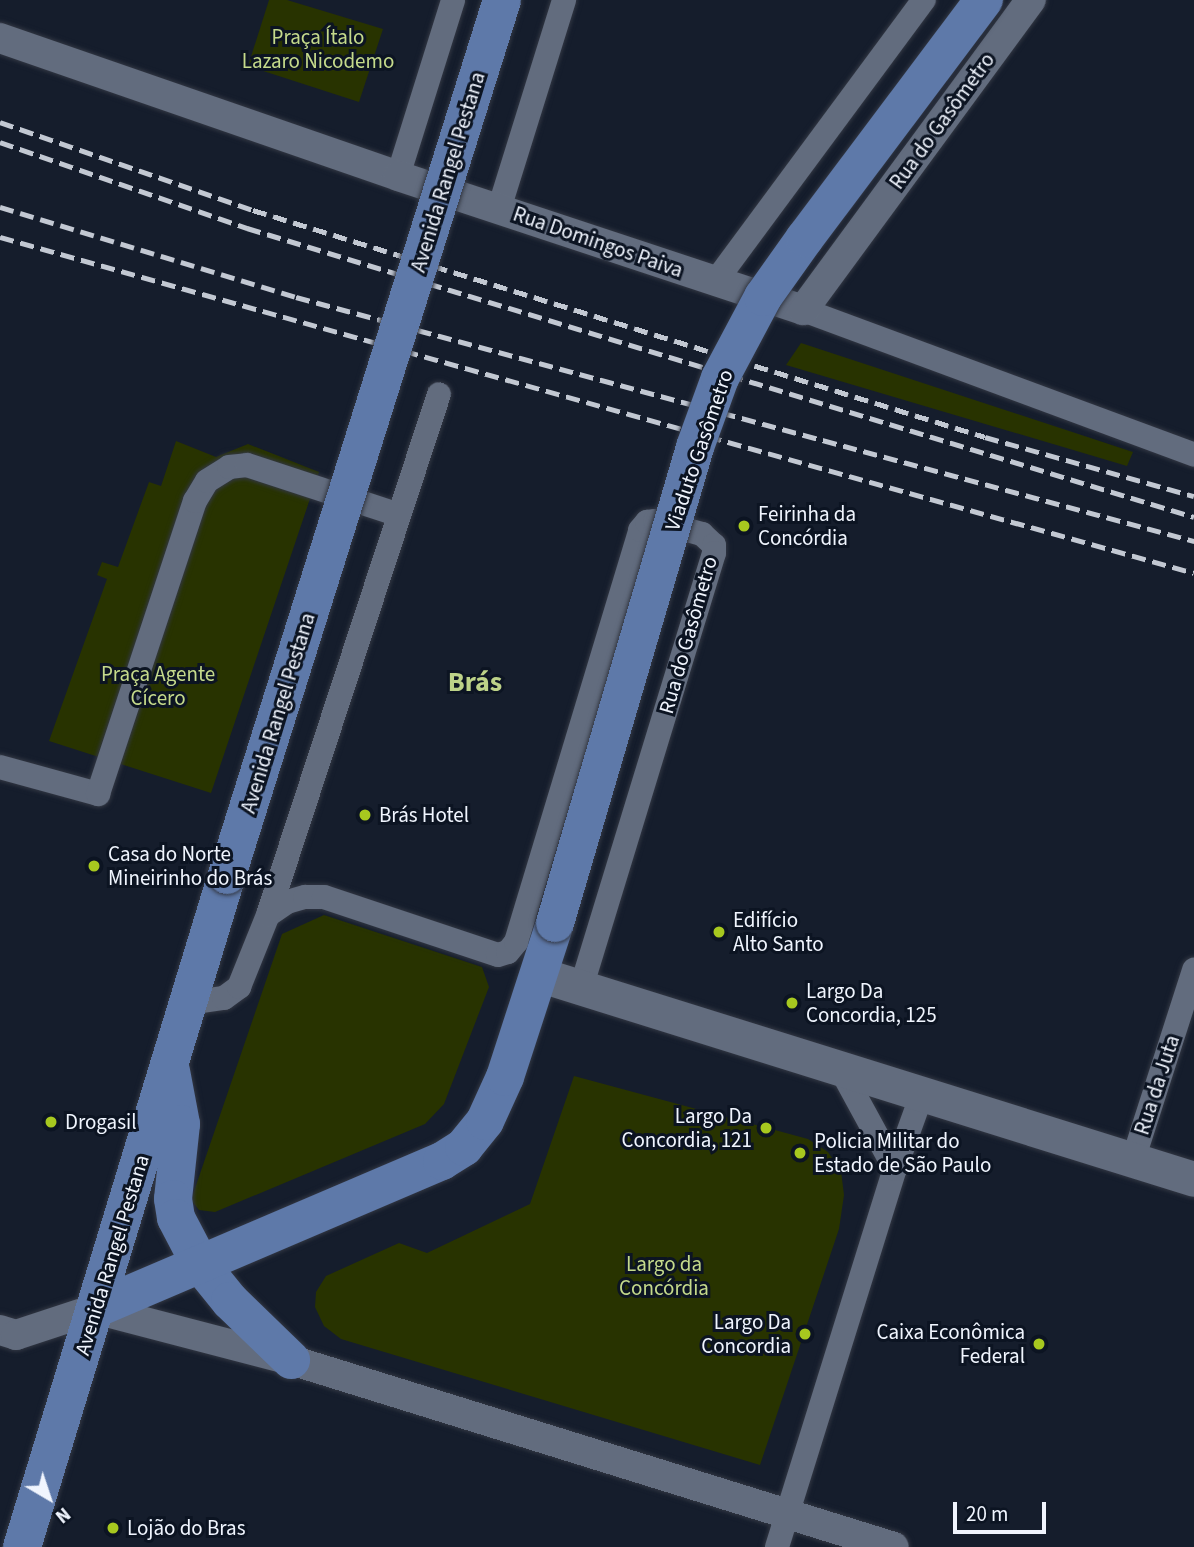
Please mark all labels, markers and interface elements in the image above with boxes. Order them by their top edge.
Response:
park label: Praça Ítalo Lazaro Nicodemo [242,24,394,74]
street label: Rua do Gasômetro [884,48,1000,194]
street label: Avenida Rangel Pestana [406,69,490,275]
street label: Rua Domingos Paiva [510,201,686,283]
street label: Viaduto Gasômetro [660,366,738,534]
place label: Feirinha da Concórdia [758,501,856,551]
marker: Feirinha da Concórdia [736,518,752,534]
street label: Rua do Gasômetro [654,554,722,716]
street label: Avenida Rangel Pestana [236,610,320,816]
park label: Praça Agente Cícero [101,661,215,711]
district label: Brás [448,665,502,699]
place label: Brás Hotel [379,802,469,828]
marker: Brás Hotel [357,807,373,823]
place label: Casa do Norte Mineirinho do Brás [108,841,272,891]
marker: Casa do Norte Mineirinho do Brás [86,858,102,874]
place label: Edifício Alto Santo [733,907,824,957]
marker: Edifício Alto Santo [711,924,727,940]
place label: Largo Da Concordia, 125 [806,978,937,1028]
marker: Largo Da Concordia, 125 [784,995,800,1011]
street label: Rua da Juta [1129,1032,1185,1138]
place label: Largo Da Concordia, 121 [621,1103,752,1153]
place label: Drogasil [65,1109,137,1135]
marker: Drogasil [43,1114,59,1130]
marker: Largo Da Concordia, 121 [758,1120,774,1136]
place label: Policia Militar do Estado de São Paulo [814,1128,991,1178]
marker: Policia Militar do Estado de São Paulo [792,1145,808,1161]
street label: Avenida Rangel Pestana [70,1152,154,1358]
park label: Largo da Concórdia [619,1251,709,1301]
place label: Largo Da Concordia [701,1309,791,1359]
place label: Caixa Econômica Federal [877,1319,1025,1369]
marker: Largo Da Concordia [797,1326,813,1342]
marker: Caixa Econômica Federal [1031,1336,1047,1352]
north arrow [14,1463,84,1533]
scale bar [956,1488,1049,1532]
text: 20 m [966,1499,1008,1529]
text: N [49,1500,76,1529]
place label: Lojão do Bras [127,1515,245,1541]
marker: Lojão do Bras [105,1520,121,1536]

